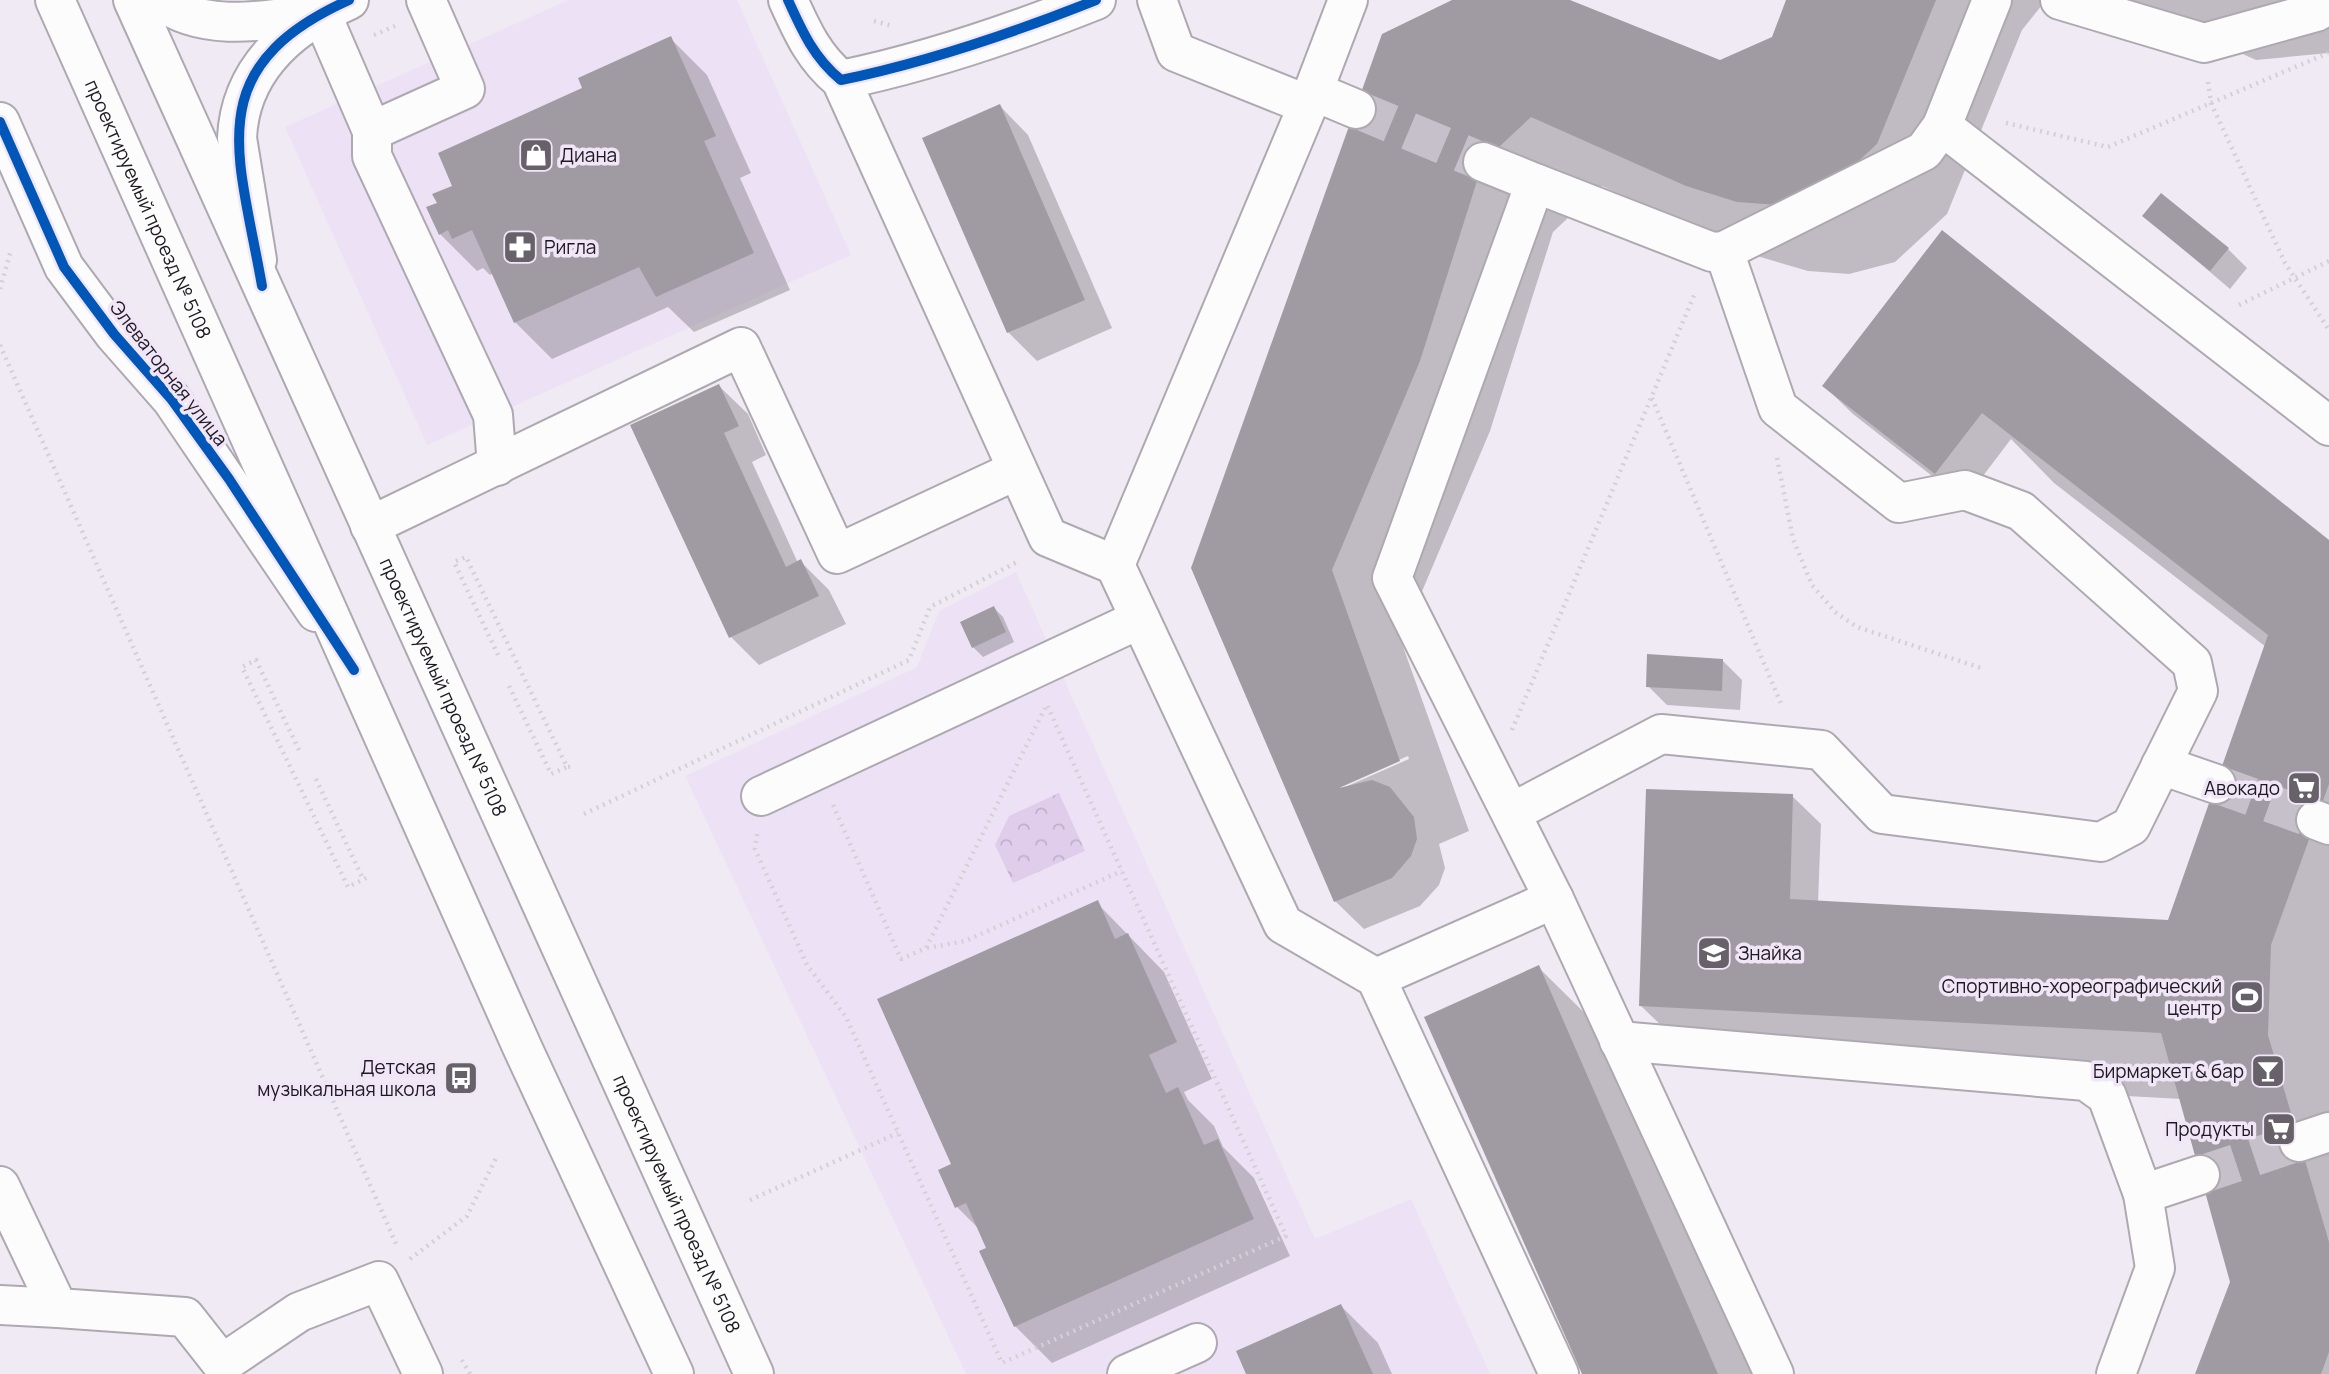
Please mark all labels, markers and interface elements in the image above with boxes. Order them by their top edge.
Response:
street label: проектируемый проезд № 5108 [79,75,217,343]
shop icon: Диана [517,136,555,174]
place label: Диана [560,142,617,168]
pharmacy icon: Ригла [501,228,539,266]
place label: Ригла [544,234,596,260]
street label: Элеваторная улица [104,295,234,451]
street label: проектируемый проезд № 5108 [374,554,513,821]
supermarket icon: Авокадо [2285,769,2323,807]
place label: Авокадо [2204,775,2280,801]
school or university icon: Знайка [1695,934,1733,972]
place label: Знайка [1738,940,1802,966]
place label: Спортивно-хореографический центр [1942,973,2222,1021]
sports icon: Спортивно-хореографический центр [2228,978,2266,1016]
bar icon: Бирмаркет & бар [2249,1052,2287,1090]
place label: Детская музыкальная школа [257,1054,436,1102]
place label: Бирмаркет & бар [2093,1058,2244,1084]
bus stop icon: Детская музыкальная школа [442,1059,480,1097]
street label: проектируемый проезд № 5108 [607,1070,747,1337]
supermarket icon: Продукты [2260,1110,2298,1148]
place label: Продукты [2165,1116,2254,1142]

